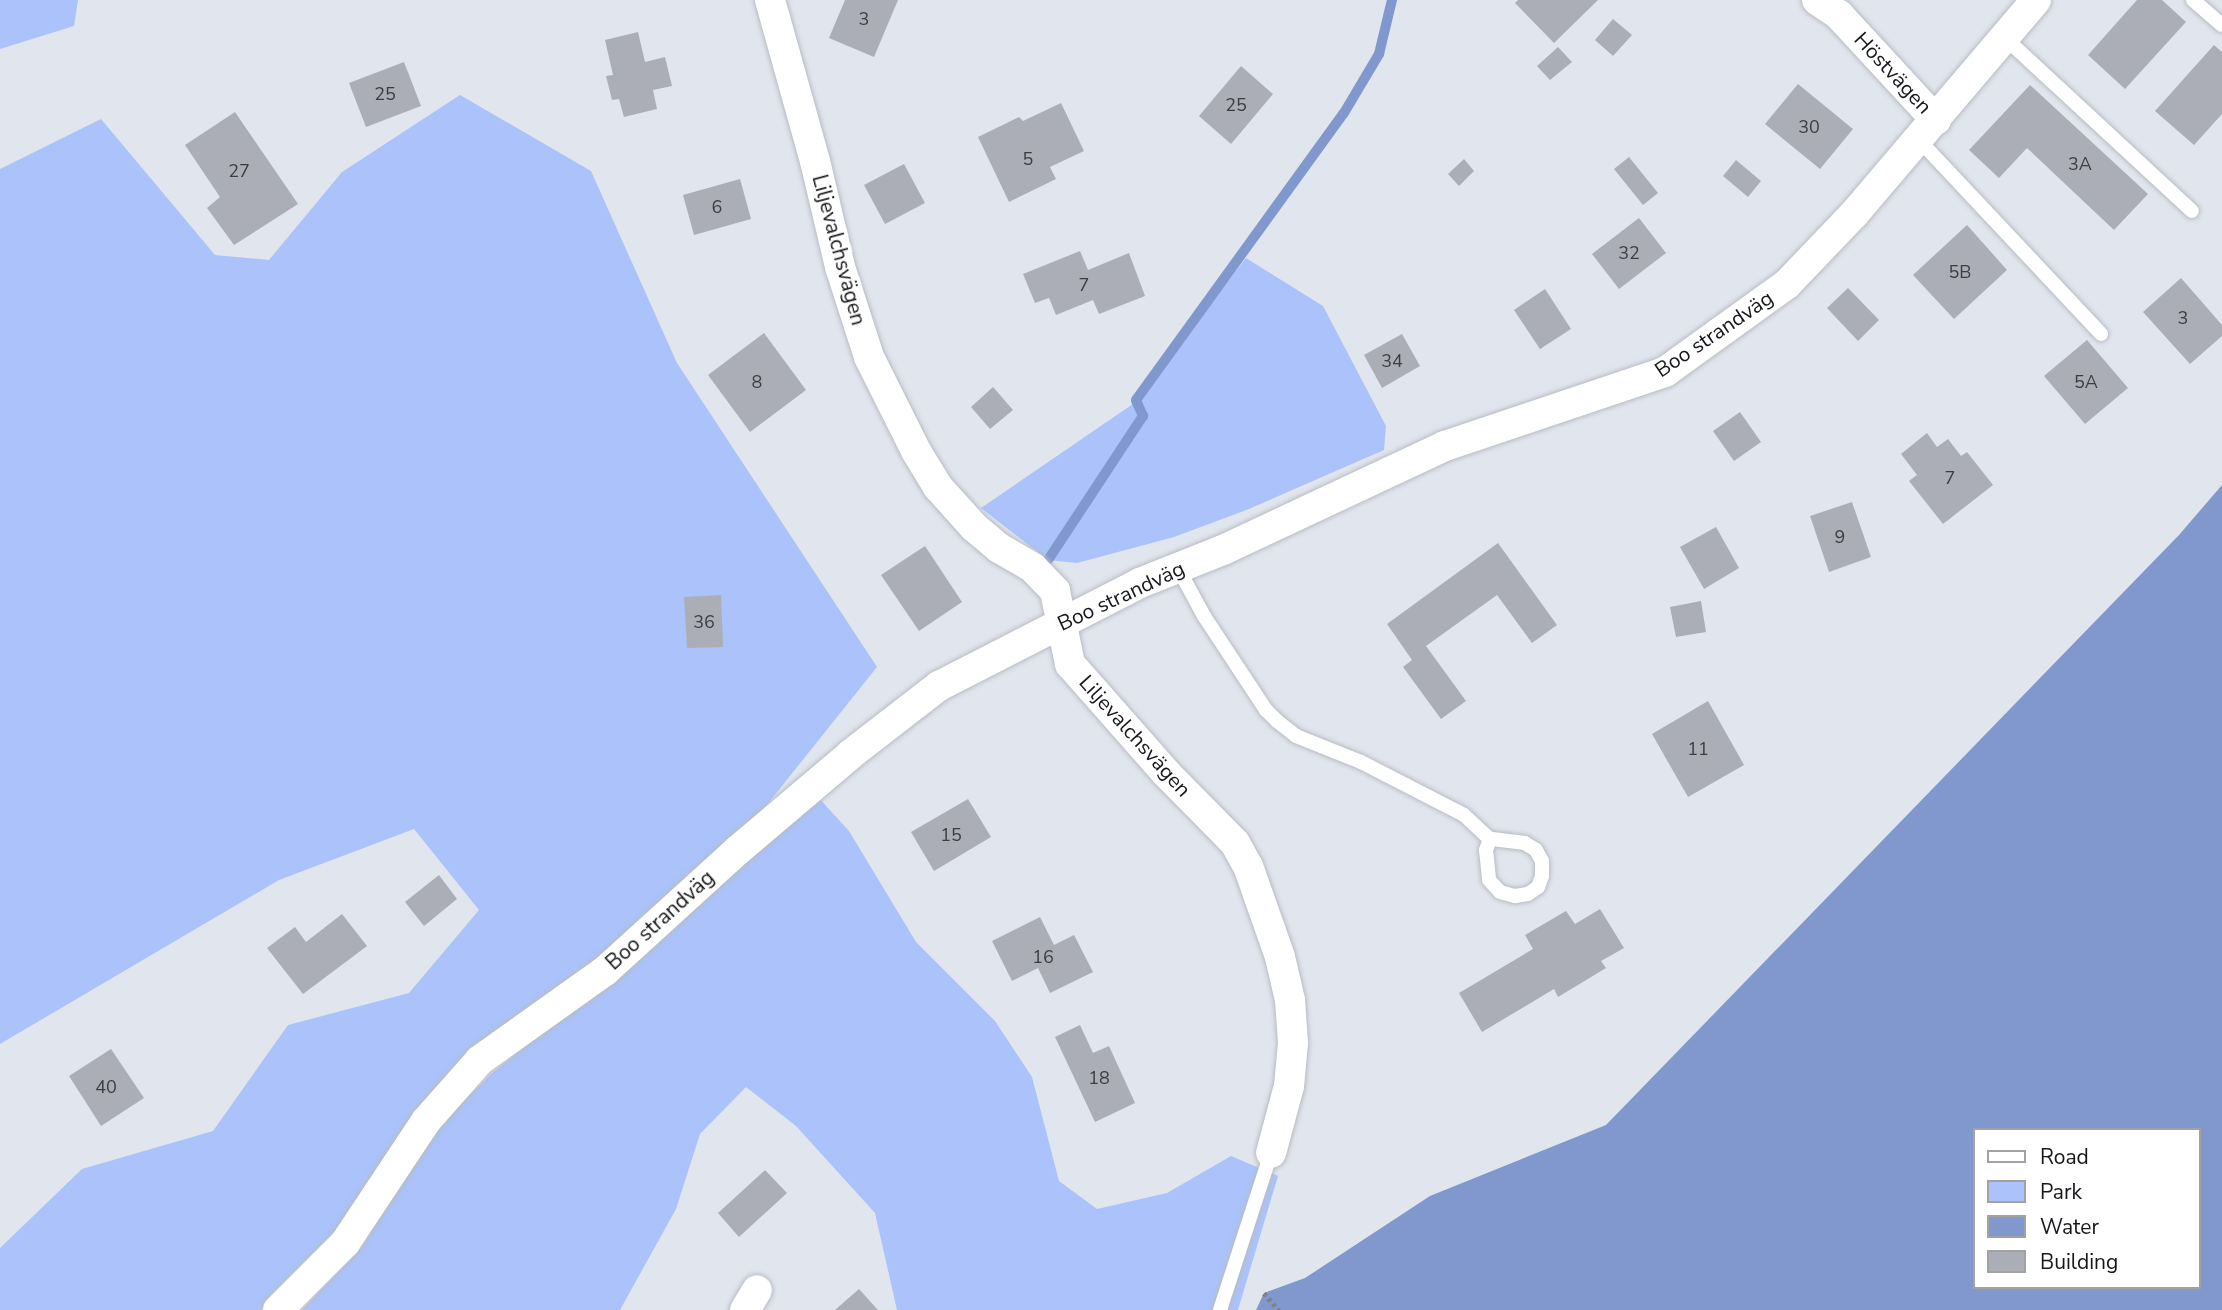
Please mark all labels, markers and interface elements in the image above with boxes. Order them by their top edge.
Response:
house number: 3 [859,8,869,30]
street label: Höstvägen [1849,27,1937,119]
house number: 25 [374,83,396,105]
house number: 25 [1225,94,1247,116]
house number: 30 [1798,116,1820,138]
house number: 5 [1023,148,1033,170]
house number: 3A [2068,153,2092,175]
house number: 27 [228,160,250,182]
street label: Liljevalchsvägen [807,172,871,328]
house number: 6 [712,196,722,218]
house number: 32 [1618,242,1640,264]
house number: 5B [1949,261,1971,283]
house number: 7 [1079,274,1089,296]
street label: Boo strandväg [1650,285,1778,383]
house number: 3 [2178,307,2188,329]
house number: 34 [1381,350,1403,372]
house number: 8 [752,371,762,393]
house number: 5A [2074,371,2098,393]
house number: 7 [1945,467,1955,489]
house number: 9 [1835,526,1845,548]
street label: Boo strandväg [1054,556,1188,636]
house number: 36 [693,611,715,633]
street label: Liljevalchsvägen [1074,670,1196,802]
house number: 11 [1687,738,1709,760]
house number: 15 [940,824,962,846]
street label: Boo strandväg [601,865,719,975]
house number: 16 [1032,946,1054,968]
house number: 18 [1088,1067,1110,1089]
house number: 40 [95,1076,117,1098]
legend [1974,1128,2201,1289]
text: Road [2040,1143,2089,1171]
text: Park [2040,1178,2082,1206]
text: Water [2040,1213,2099,1241]
text: Building [2040,1248,2118,1276]

